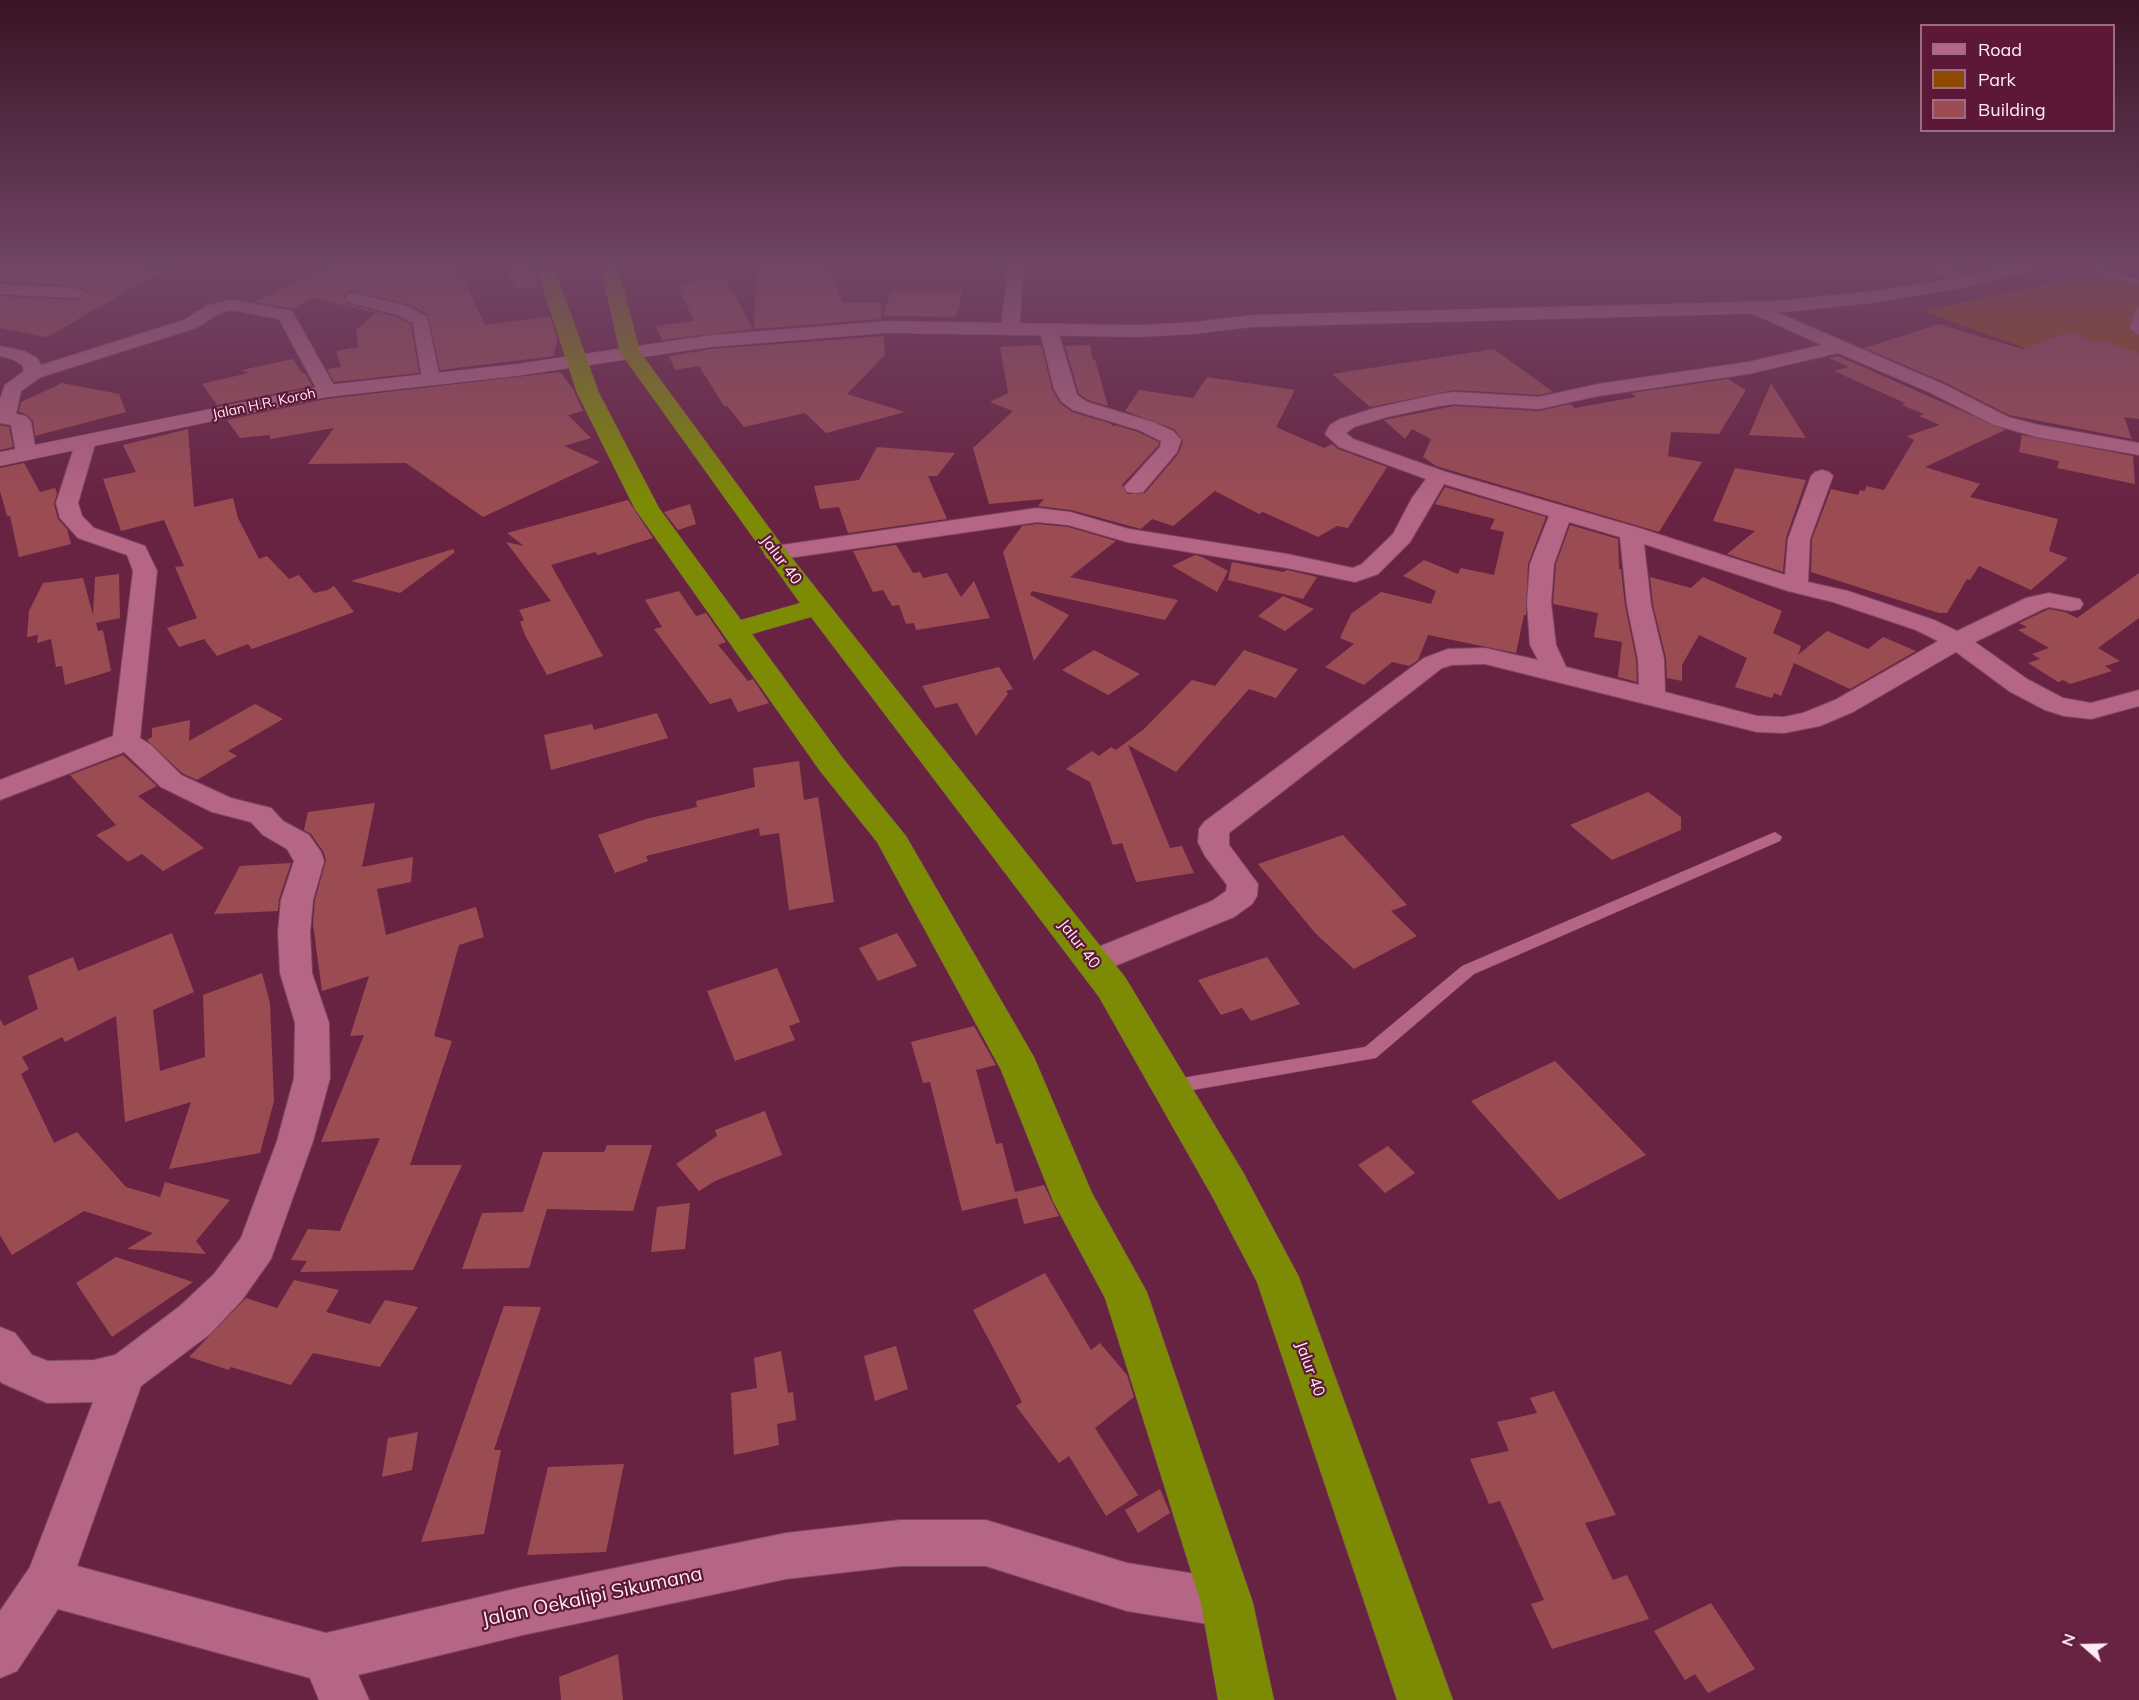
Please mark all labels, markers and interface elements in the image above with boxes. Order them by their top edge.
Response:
legend [1920,24,2115,132]
text: Road [1978,38,2022,61]
text: Park [1978,68,2016,91]
text: Building [1978,98,2046,121]
street label: Jalan H.R. Koroh [211,385,317,423]
street label: Jalur 40 [756,531,806,589]
street label: Jalur 40 [1054,916,1104,972]
street label: Jalur 40 [1291,1339,1329,1399]
street label: Jalan Oekalipi Sikumana [480,1562,704,1632]
north arrow [2055,1616,2115,1676]
text: N [2057,1631,2080,1649]

